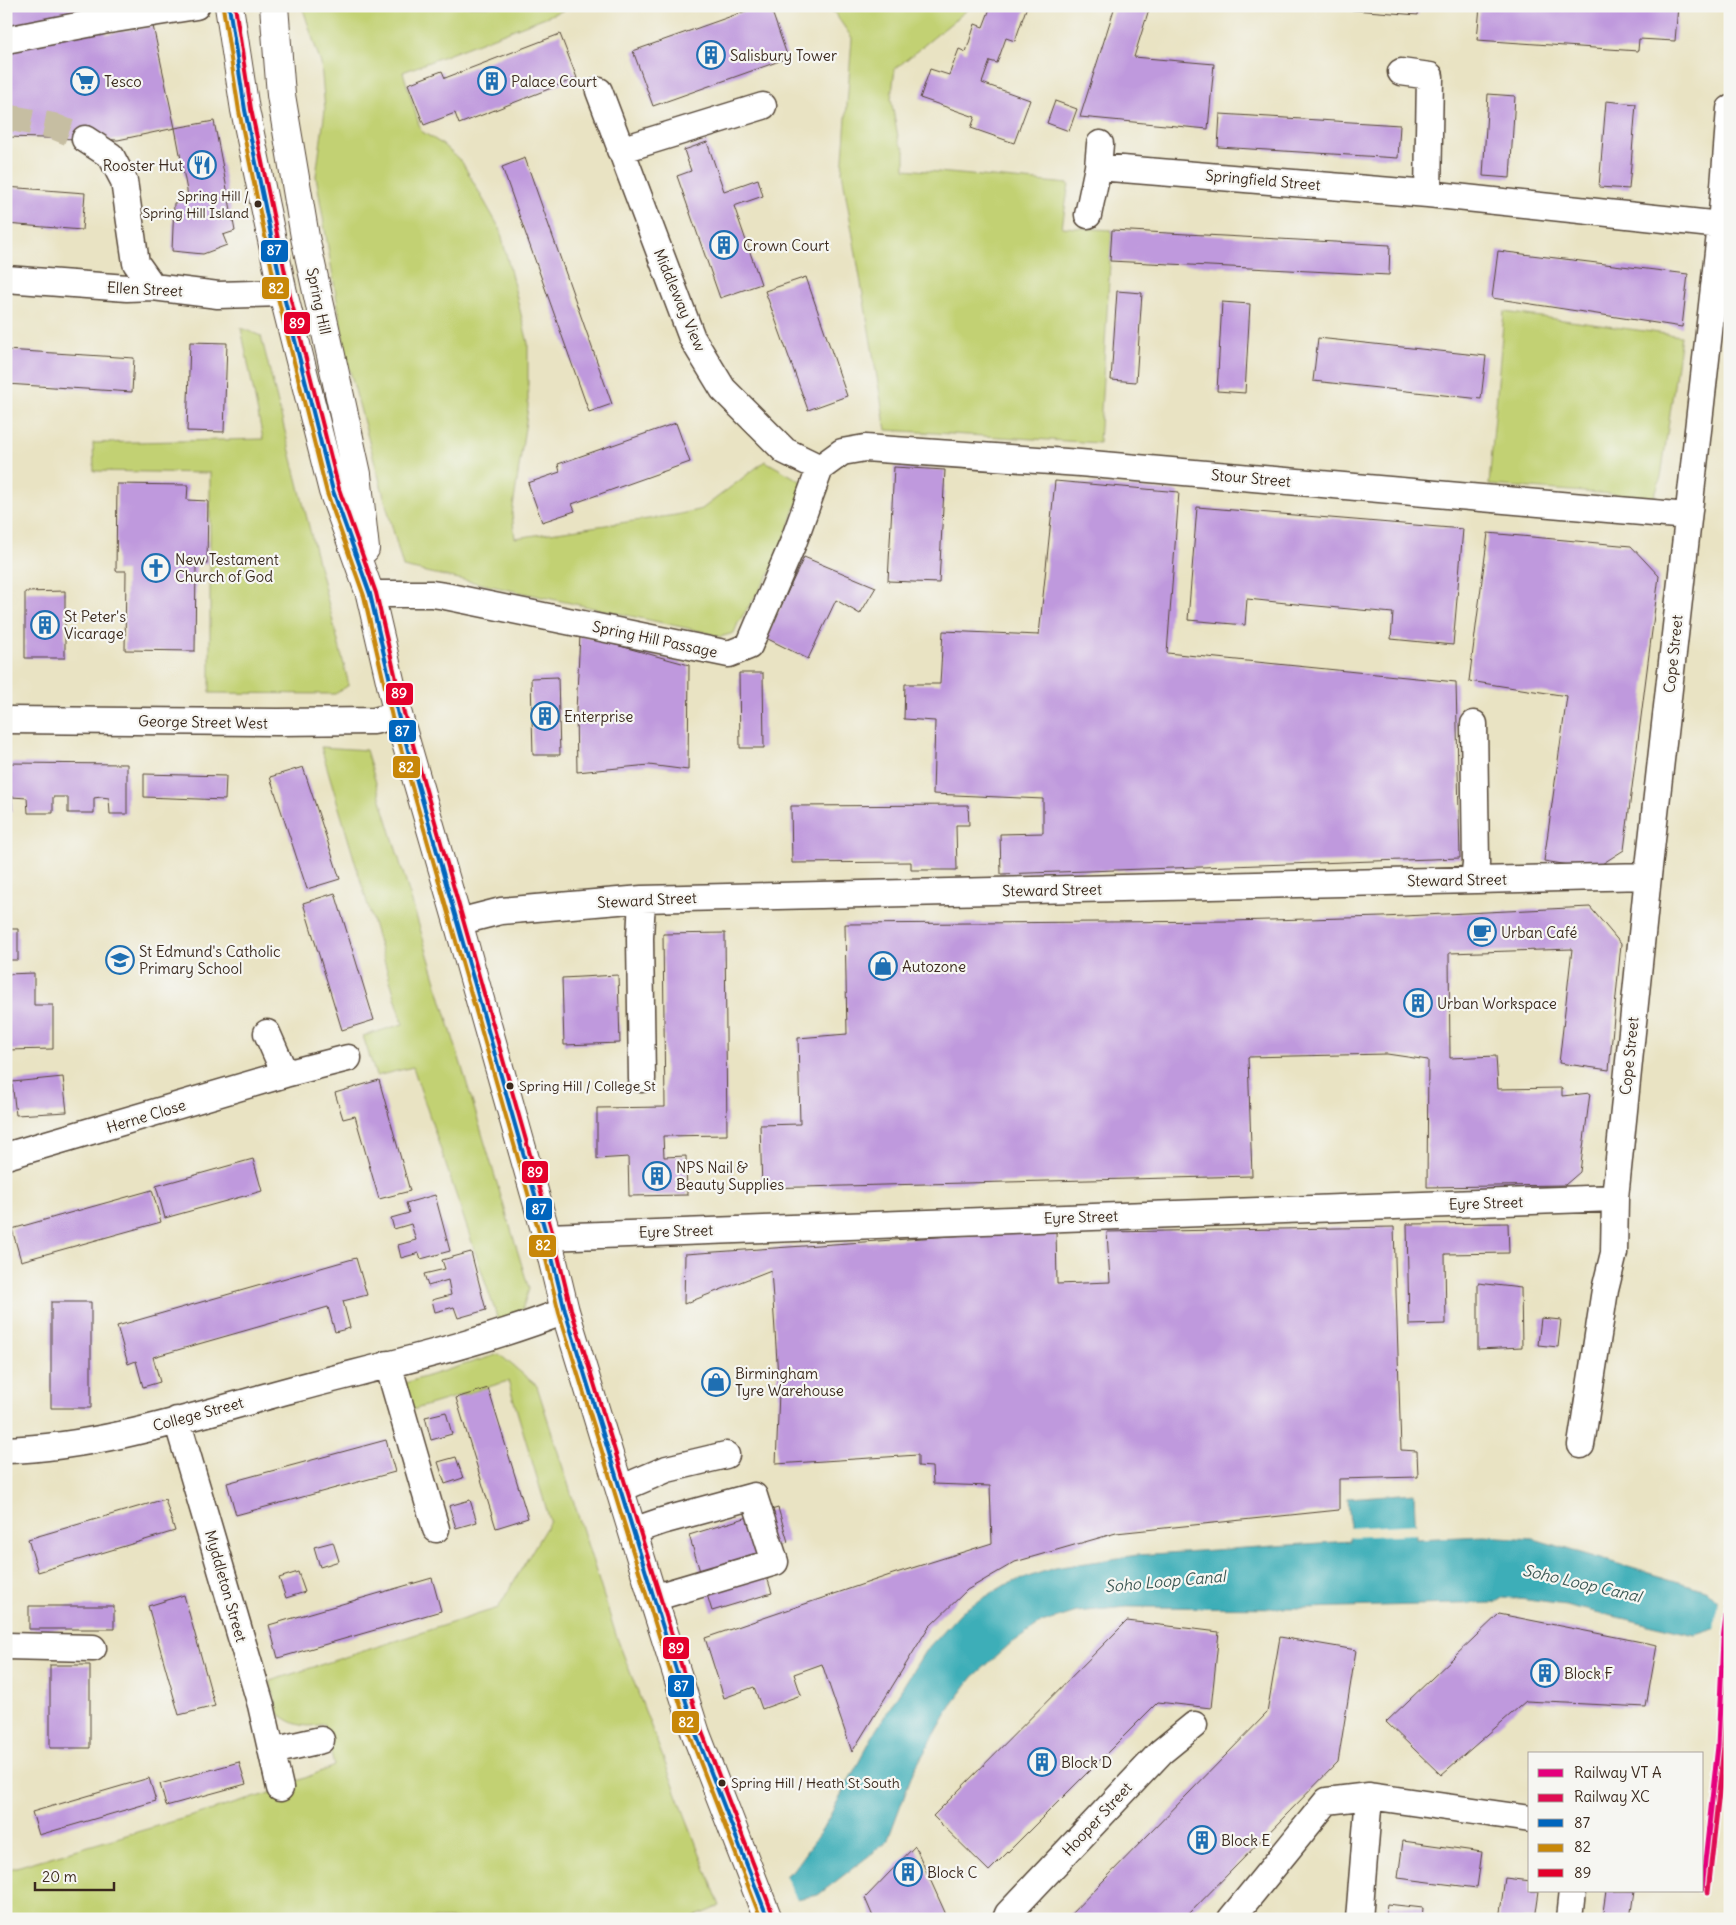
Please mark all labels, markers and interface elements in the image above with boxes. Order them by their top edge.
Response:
building icon: Salisbury Tower [696,40,726,70]
place label: Salisbury Tower [730,46,837,65]
supermarket icon: Tesco [70,66,100,96]
building icon: Palace Court [477,66,507,96]
place label: Tesco [104,72,142,91]
place label: Palace Court [511,72,597,91]
restaurant icon: Rooster Hut [187,150,217,180]
place label: Rooster Hut [103,156,183,175]
street label: Springfield Street [1205,166,1321,194]
place label: Spring Hill / Spring Hill Island [142,187,249,222]
marker: Spring Hill / Spring Hill Island [253,199,263,209]
building icon: Crown Court [709,230,739,260]
place label: Crown Court [743,236,829,255]
line badge: 87 [260,239,289,263]
text: 87 [267,241,282,259]
street label: Middleway View [650,246,710,354]
street label: Spring Hill [303,266,335,336]
line badge: 82 [261,276,290,300]
street label: Ellen Street [107,278,183,300]
text: 82 [268,279,284,297]
line badge: 89 [283,311,311,335]
text: 89 [289,314,305,332]
street label: Stour Street [1210,465,1292,491]
place label: New Testament Church of God [175,550,279,586]
church icon: New Testament Church of God [141,553,171,583]
place label: St Peter's Vicarage [64,607,126,643]
building icon: St Peter's Vicarage [30,610,60,640]
street label: Cope Street [1659,614,1687,694]
street label: Spring Hill Passage [591,616,719,662]
line badge: 89 [385,682,414,706]
text: 89 [391,684,407,702]
building icon: Enterprise [530,701,560,731]
place label: Enterprise [564,707,633,726]
street label: George Street West [138,711,268,733]
line badge: 87 [388,719,417,743]
text: 87 [395,722,410,740]
line badge: 82 [392,755,421,779]
text: 82 [398,758,414,776]
street label: Steward Street [1407,870,1507,890]
street label: Steward Street [1002,880,1102,900]
street label: Steward Street [597,888,697,912]
cafe icon: Urban Café [1467,917,1497,947]
place label: Urban Café [1501,923,1577,942]
place label: St Edmund's Catholic Primary School [139,942,281,978]
school or university icon: St Edmund's Catholic Primary School [105,945,135,975]
shop icon: Autozone [868,951,898,981]
place label: Autozone [902,957,966,976]
building icon: Urban Workspace [1403,988,1433,1018]
place label: Urban Workspace [1437,994,1557,1013]
street label: Cope Street [1615,1016,1643,1096]
place label: Spring Hill / College St [519,1077,656,1095]
marker: Spring Hill / College St [505,1081,515,1091]
street label: Herne Close [104,1095,188,1137]
place label: NPS Nail & Beauty Supplies [676,1158,784,1194]
line badge: 89 [521,1160,549,1184]
building icon: NPS Nail & Beauty Supplies [642,1161,672,1191]
text: 89 [527,1163,543,1181]
street label: Eyre Street [1448,1192,1524,1214]
line badge: 87 [525,1197,553,1221]
text: 87 [532,1200,547,1218]
street label: Eyre Street [1043,1206,1119,1228]
street label: Eyre Street [638,1220,714,1242]
line badge: 82 [528,1234,557,1258]
text: 82 [535,1236,551,1254]
place label: Birmingham Tyre Warehouse [735,1364,844,1400]
shop icon: Birmingham Tyre Warehouse [701,1367,731,1397]
street label: College Street [151,1393,245,1435]
street label: Myddleton Street [201,1528,251,1644]
water label: Soho Loop Canal [1521,1560,1645,1607]
water label: Soho Loop Canal [1104,1566,1228,1596]
line badge: 89 [662,1636,690,1660]
text: 89 [668,1639,684,1657]
building icon: Block F [1530,1658,1560,1688]
place label: Block F [1564,1664,1613,1683]
line badge: 87 [667,1674,695,1698]
text: 87 [674,1677,689,1695]
line badge: 82 [671,1710,700,1734]
text: 82 [678,1713,694,1731]
building icon: Block D [1027,1747,1057,1777]
legend [1528,1752,1704,1892]
place label: Block D [1061,1753,1112,1772]
text: Railway VT A [1574,1763,1662,1782]
place label: Spring Hill / Heath St South [731,1774,900,1792]
marker: Spring Hill / Heath St South [717,1778,727,1788]
street label: Hooper Street [1058,1778,1136,1860]
text: Railway XC [1574,1787,1650,1806]
text: 87 [1574,1813,1590,1832]
building icon: Block E [1187,1825,1217,1855]
place label: Block E [1221,1831,1270,1850]
text: 82 [1574,1837,1591,1856]
building icon: Block C [893,1857,923,1887]
scale bar [35,1860,114,1892]
place label: Block C [927,1863,977,1882]
text: 89 [1574,1863,1591,1882]
text: 20 m [42,1867,77,1886]

